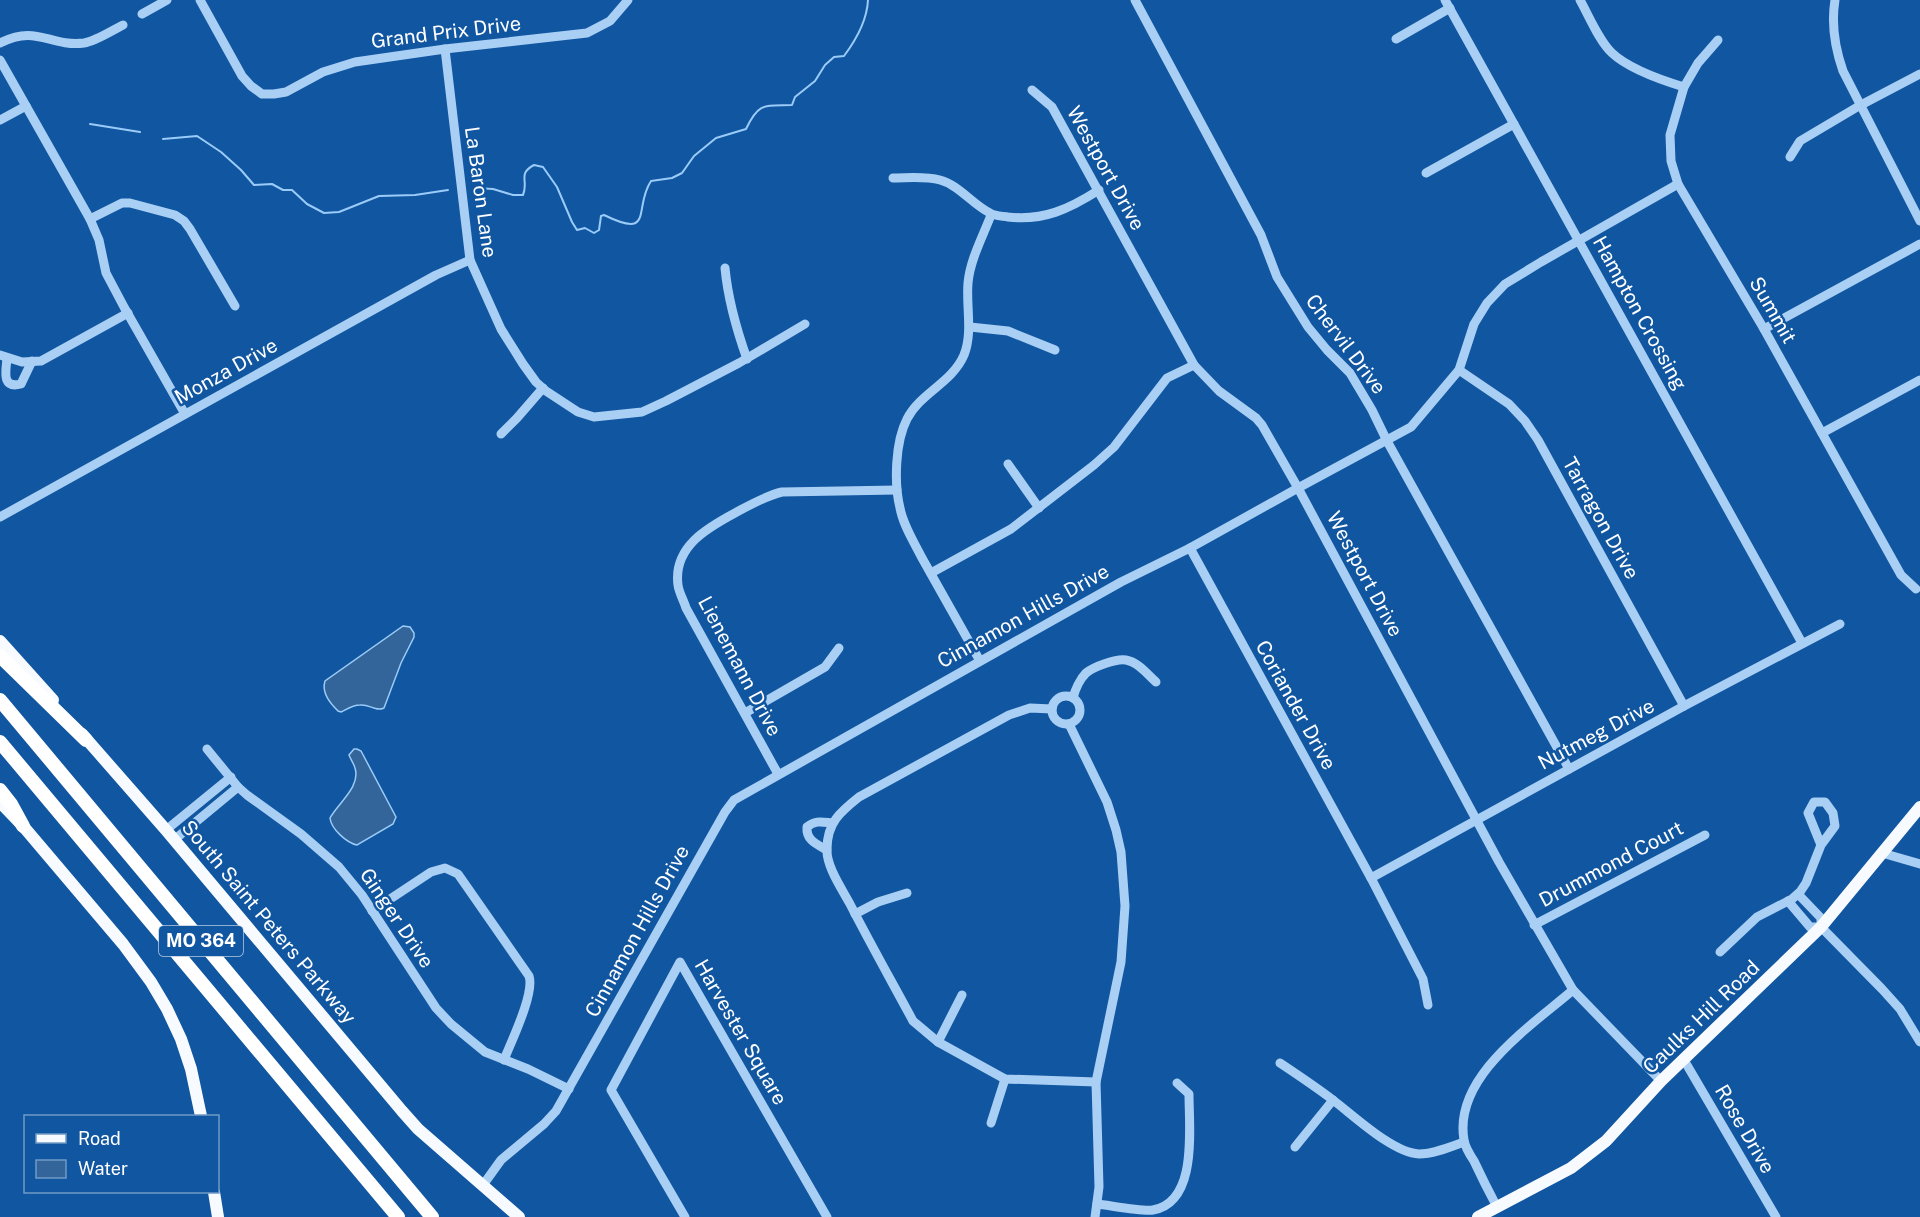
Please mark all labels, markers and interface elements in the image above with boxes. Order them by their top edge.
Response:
street label: Grand Prix Drive [370,11,522,53]
street label: Westport Drive [1062,102,1150,234]
street label: La Baron Lane [460,125,502,259]
street label: Hampton Crossing [1588,232,1692,394]
street label: Summit [1744,273,1802,347]
street label: Chervil Drive [1301,289,1391,399]
street label: Monza Drive [170,333,282,409]
street label: Tarragon Drive [1558,453,1644,583]
street label: Westport Drive [1322,507,1408,641]
street label: Cinnamon Hills Drive [933,559,1113,673]
street label: Lienemann Drive [693,592,787,740]
street label: Coriander Drive [1251,636,1341,774]
street label: Nutmeg Drive [1534,693,1658,775]
street label: South Saint Peters Parkway [177,815,361,1029]
street label: Drummond Court [1535,816,1687,912]
street label: Cinnamon Hills Drive [580,841,694,1021]
street label: Ginger Drive [355,864,439,972]
road number: MO 364 [159,926,243,956]
street label: Harvester Square [690,955,792,1109]
street label: Caulks Hill Road [1638,955,1764,1079]
street label: Rose Drive [1710,1080,1780,1178]
legend [24,1115,219,1193]
text: Road [78,1128,121,1149]
text: Water [78,1158,128,1179]

